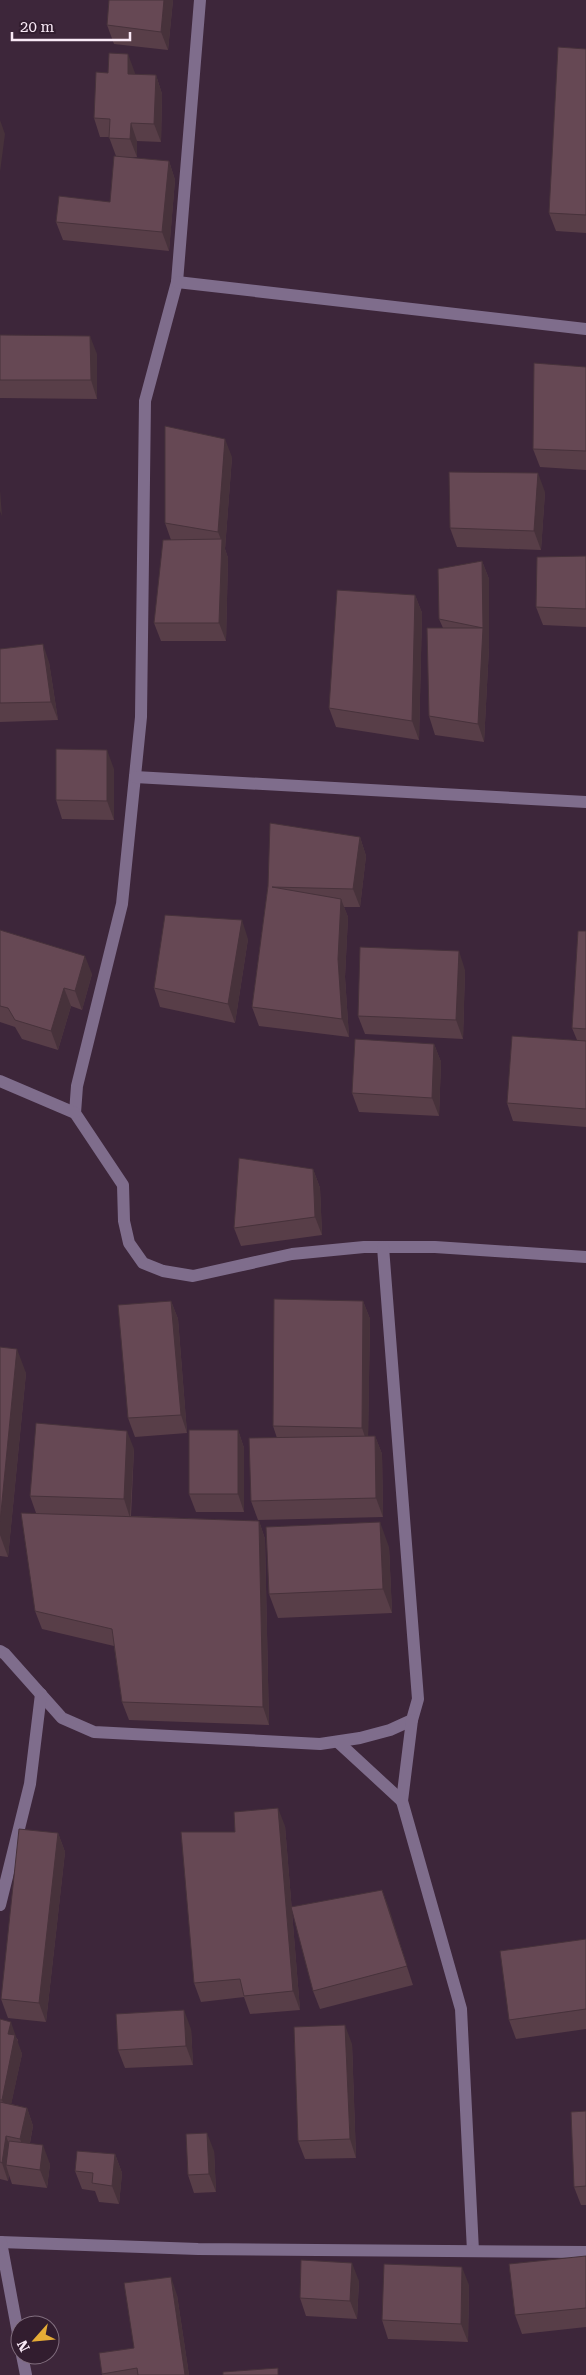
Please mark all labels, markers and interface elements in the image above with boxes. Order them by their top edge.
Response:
scale bar [12,10,130,42]
text: 20 m [20,18,55,36]
north arrow [10,2315,60,2365]
text: N [14,2337,33,2354]

